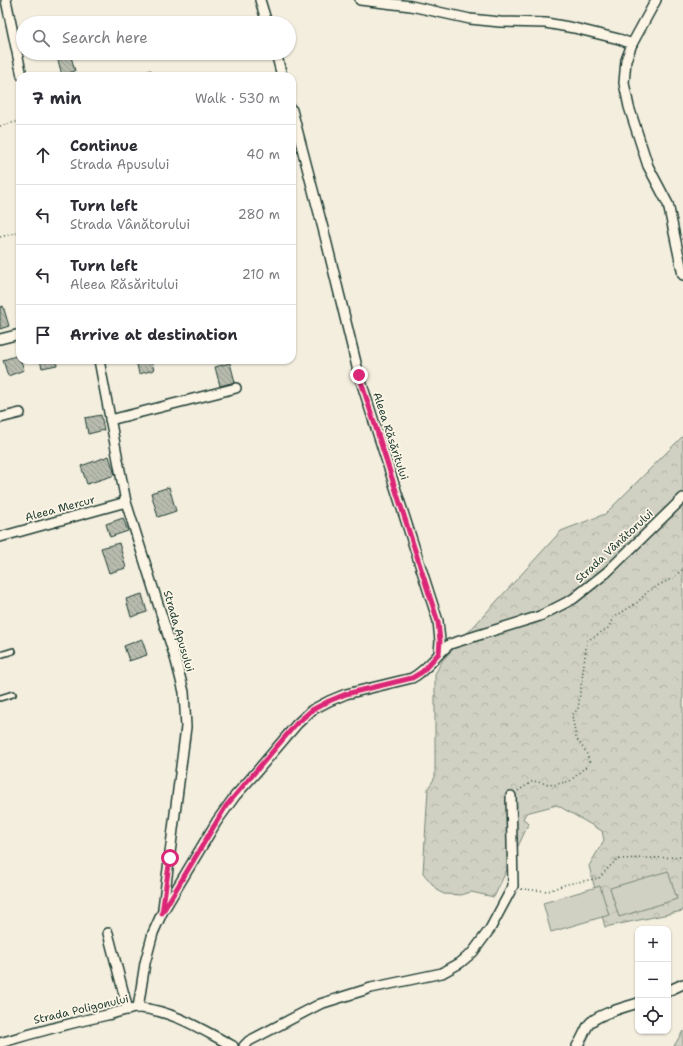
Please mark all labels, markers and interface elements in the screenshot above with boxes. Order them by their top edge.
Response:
search box [16,16,296,60]
icon: search [30,27,52,49]
text: Search here [62,28,148,48]
text: 7 min [32,87,82,109]
text: Walk · 530 m [195,90,280,107]
text: Continue [70,136,138,156]
icon: ahead [32,144,54,166]
text: 40 m [246,146,280,163]
text: Strada Apusului [70,156,169,173]
text: Turn left [70,196,138,216]
icon: left [32,204,54,226]
text: 280 m [238,206,280,223]
text: Strada Vânătorului [70,216,190,233]
text: Turn left [70,256,138,276]
icon: left [32,264,54,286]
text: 210 m [242,266,280,283]
text: Aleea Răsăritului [70,276,178,293]
icon: arrive [32,324,54,346]
text: Arrive at destination [70,325,238,345]
route end [350,366,368,384]
street label: Aleea Răsăritului [369,390,412,482]
street label: Aleea Mercur [24,492,97,525]
street label: Strada Vânătorului [572,506,657,586]
street label: Strada Apusului [160,589,197,674]
route start [161,849,179,867]
map controls [635,926,671,1034]
button: + [635,926,671,962]
button: − [635,962,671,998]
street label: Strada Poligonului [32,991,130,1028]
button: locate [635,998,671,1034]

